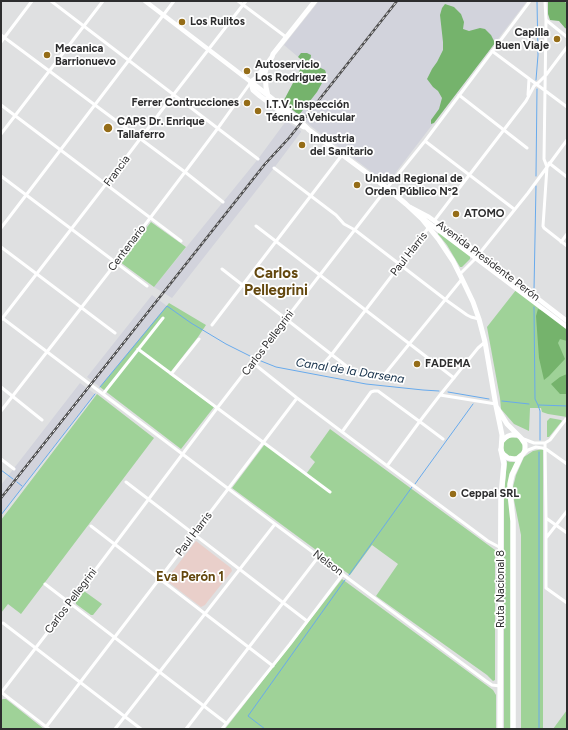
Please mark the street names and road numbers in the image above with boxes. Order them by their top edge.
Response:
street label: Francia [101,153,133,189]
street label: Avenida Presidente Perón [434,218,542,304]
street label: Centenario [105,222,149,274]
street label: Paul Harris [388,229,430,279]
street label: Carlos Pellegrini [239,308,297,378]
street label: Paul Harris [173,509,215,559]
street label: Nelson [310,547,346,579]
street label: Ruta Nacional 8 [494,550,508,628]
street label: Carlos Pellegrini [42,566,100,636]

